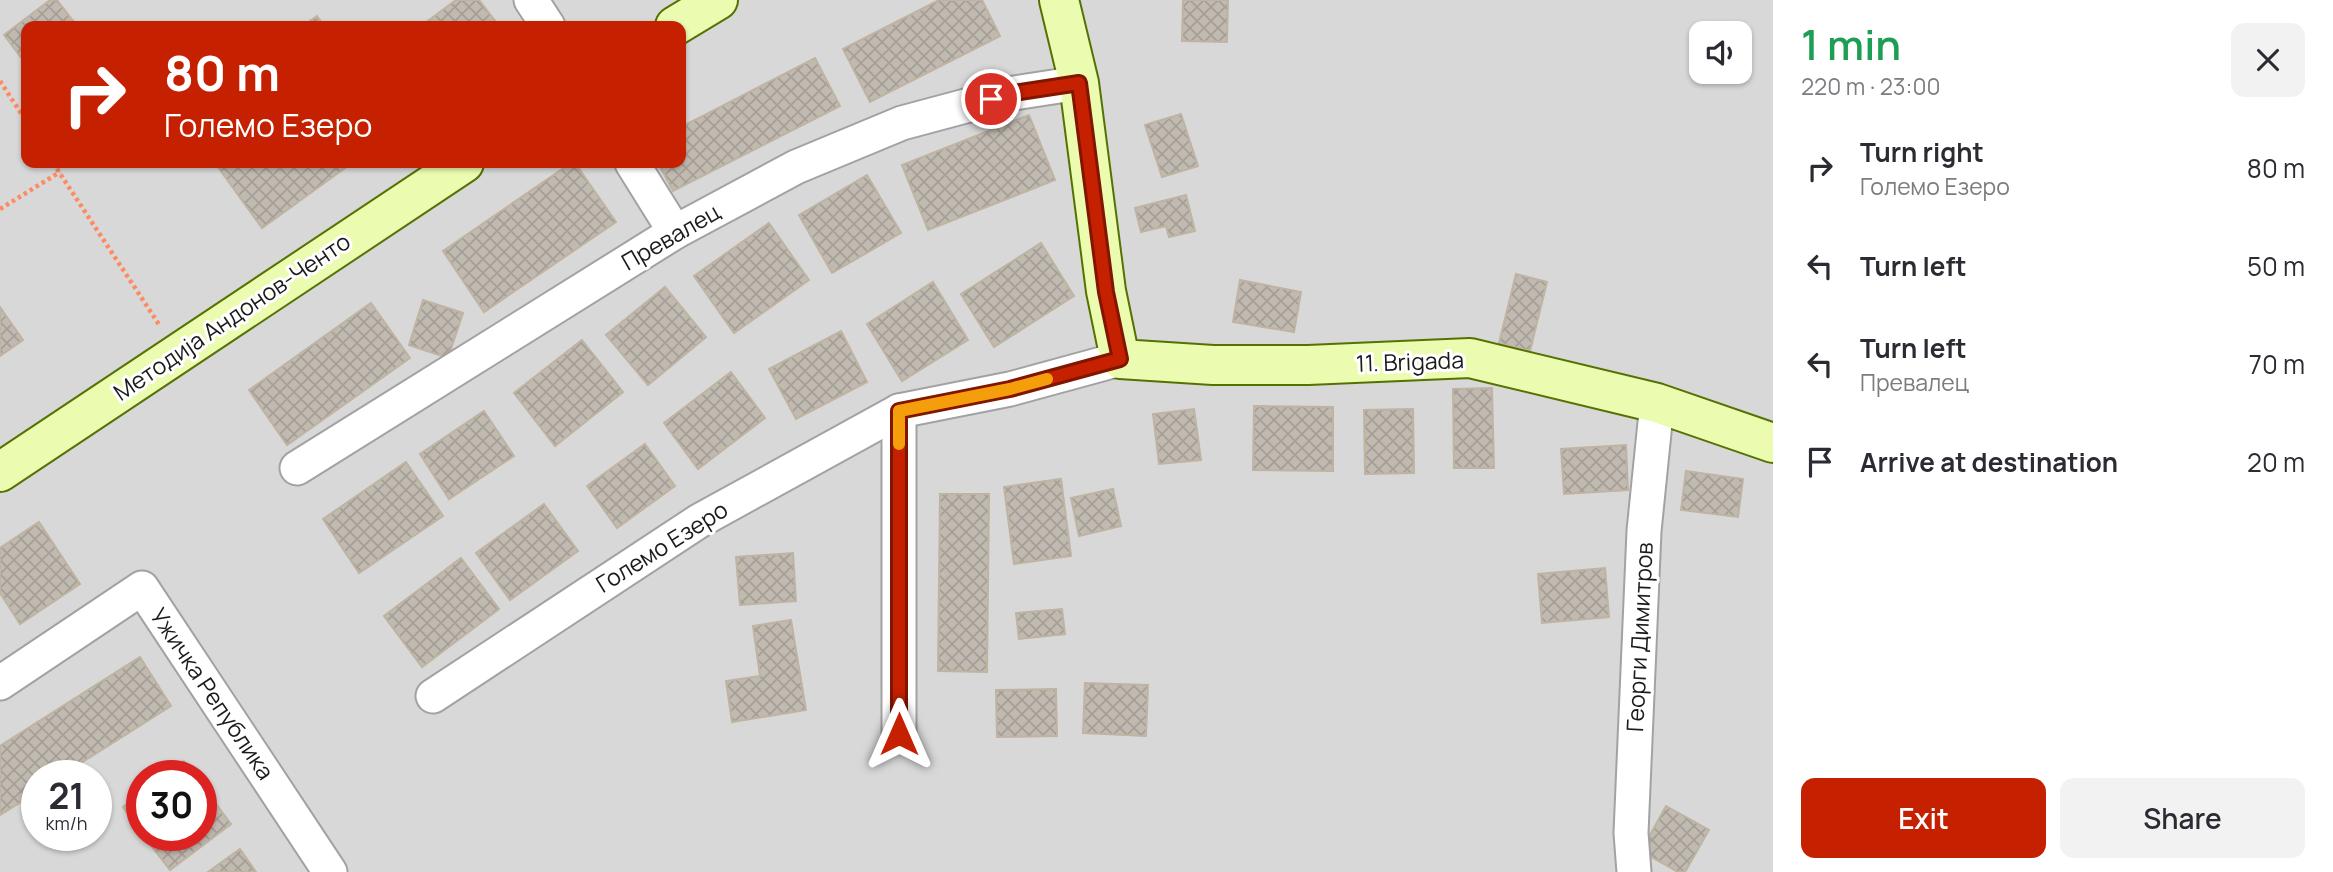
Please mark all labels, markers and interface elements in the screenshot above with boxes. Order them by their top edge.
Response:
text: 1 min [1801,15,1901,73]
map controls [1689,21,1752,84]
button: sound [1689,21,1752,84]
button: close [2231,23,2305,97]
text: 80 m [164,39,280,106]
icon: right [49,49,140,140]
pin [961,69,1021,129]
text: 220 m · 23:00 [1801,70,1941,102]
icon: arrive [972,80,1010,118]
text: Големо Езеро [164,103,372,147]
text: Turn right [1860,134,1984,170]
icon: right [1801,149,1839,187]
text: 80 m [2247,150,2305,186]
text: Големо Езеро [1860,170,2010,202]
street label: Превалец [615,195,726,277]
street label: Методија Андонов-Ченто [107,225,356,408]
icon: left [1801,247,1839,285]
text: Turn left [1860,248,1967,284]
text: 50 m [2247,248,2305,284]
text: Turn left [1860,330,1967,366]
street label: 11. Brigada [1355,343,1464,379]
icon: left [1801,345,1839,383]
text: 70 m [2249,346,2305,382]
text: Превалец [1860,366,1969,398]
icon: arrive [1801,443,1839,481]
text: Arrive at destination [1860,444,2118,480]
text: 20 m [2247,444,2305,480]
street label: Големо Езеро [589,493,733,599]
street label: Георги Димитров [1618,541,1660,733]
street label: Ужичка Република [143,601,282,786]
position arrow [862,697,936,771]
speed limit sign: 30 [126,760,217,851]
text: 21 [48,772,85,820]
button: Exit [1801,778,2046,858]
button: Share [2060,778,2305,858]
text: km/h [46,811,87,835]

